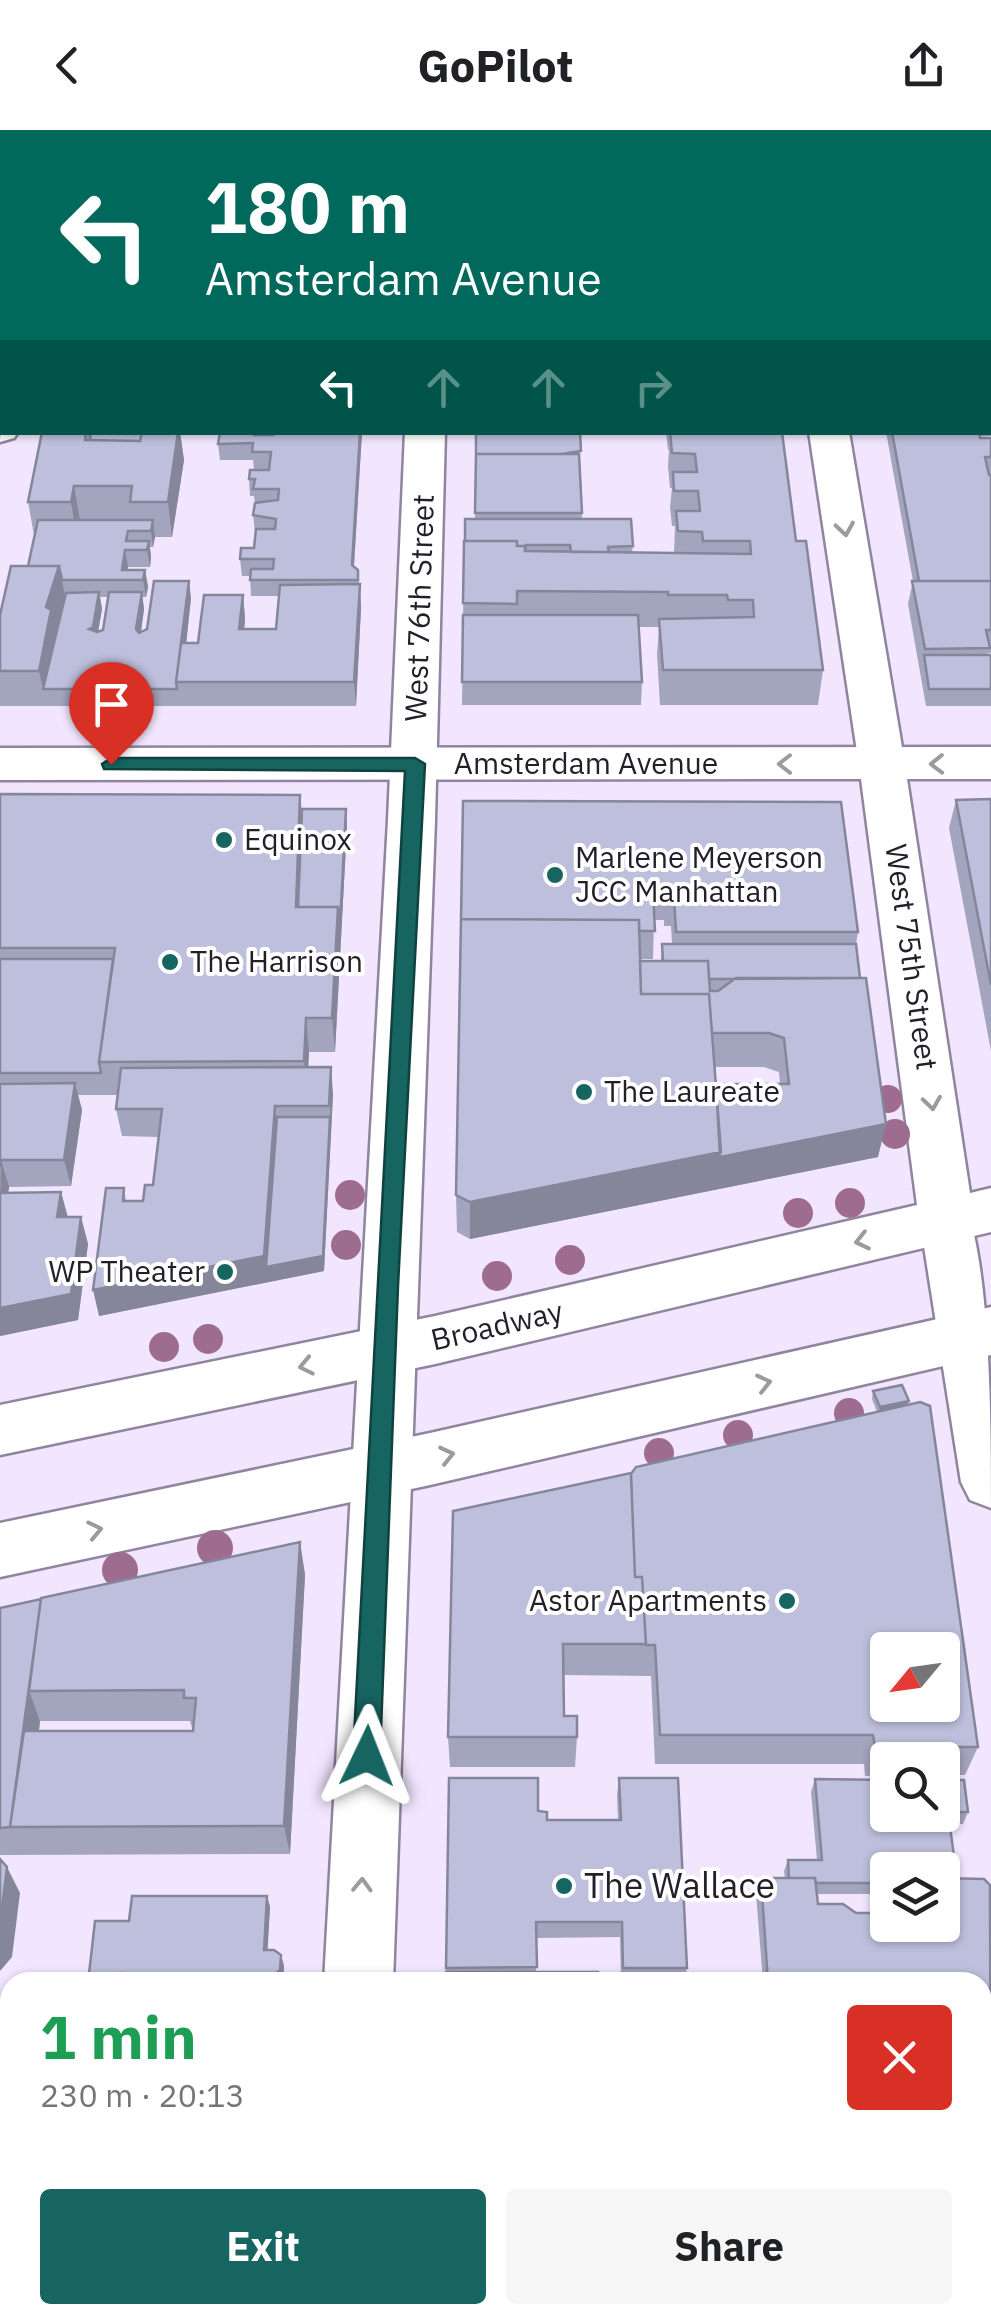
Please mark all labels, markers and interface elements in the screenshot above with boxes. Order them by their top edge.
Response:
text: GoPilot [417,36,574,94]
icon: back [40,38,95,93]
icon: share [896,38,951,93]
text: 180 m [205,161,410,252]
icon: left [40,170,170,300]
text: Amsterdam Avenue [205,249,602,307]
icon: left [311,360,366,415]
icon: ahead [416,360,471,415]
icon: ahead [521,360,576,415]
icon: right [626,360,681,415]
street label: West 76th Street [395,493,442,722]
one-way arrow [833,521,854,537]
pin [69,662,154,765]
icon: arrive [84,677,139,732]
street label: Amsterdam Avenue [454,743,718,782]
one-way arrow [776,753,792,775]
one-way arrow [928,753,944,775]
place label: Equinox [244,819,352,858]
marker: Equinox [213,829,235,851]
place label: Marlene Meyerson JCC Manhattan [575,837,823,910]
street label: West 75th Street [877,841,948,1072]
marker: Marlene Meyerson JCC Manhattan [544,864,566,886]
place label: The Harrison [190,941,363,980]
marker: The Harrison [159,951,181,973]
place label: The Laureate [604,1071,780,1110]
marker: The Laureate [573,1081,595,1103]
one-way arrow [920,1095,941,1112]
one-way arrow [854,1229,871,1250]
place label: WP Theater [48,1251,205,1290]
marker: WP Theater [214,1261,236,1283]
street label: Broadway [427,1290,566,1359]
one-way arrow [298,1354,315,1375]
one-way arrow [756,1374,773,1395]
one-way arrow [438,1445,455,1466]
one-way arrow [86,1521,103,1542]
place label: Astor Apartments [529,1580,767,1619]
marker: Astor Apartments [776,1590,798,1612]
north arrow [870,1632,960,1722]
map controls [870,1632,960,1942]
position arrow [315,1704,419,1808]
button: search [870,1742,960,1832]
button: layers [870,1852,960,1942]
place label: The Wallace [584,1862,775,1908]
marker: The Wallace [553,1875,575,1897]
one-way arrow [351,1877,372,1893]
text: 1 min [40,1997,197,2076]
button: close [847,2005,952,2110]
text: 230 m · 20:13 [40,2074,245,2116]
button: Exit [40,2189,486,2304]
button: Share [506,2189,952,2304]

